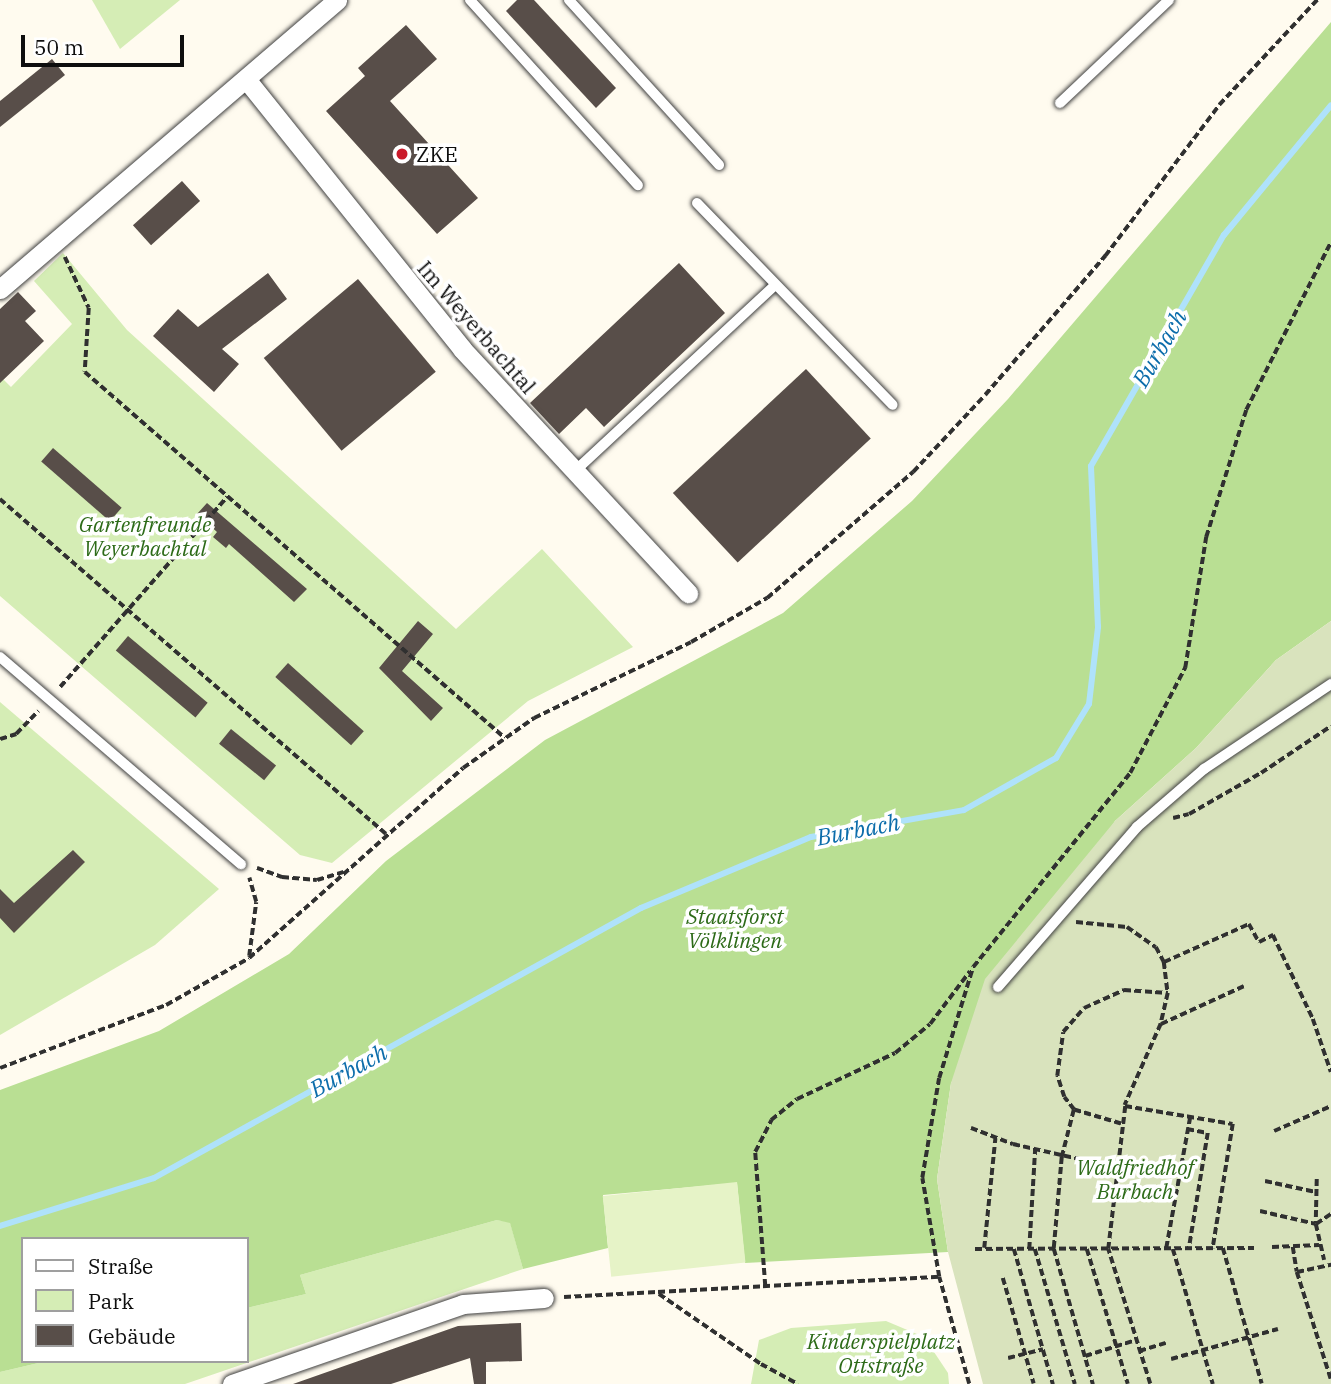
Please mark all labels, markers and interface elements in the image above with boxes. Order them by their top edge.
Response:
scale bar [24,21,187,65]
text: 50 m [34,33,84,61]
place label: ZKE [416,141,458,167]
marker: ZKE [394,146,410,162]
street label: Im Weyerbachtal [413,255,541,399]
water label: Burbach [1126,305,1192,391]
park label: Gartenfreunde Weyerbachtal [79,511,211,561]
water label: Burbach [814,807,902,851]
park label: Staatsforst Völklingen [686,903,784,953]
water label: Burbach [305,1038,391,1102]
park label: Waldfriedhof Burbach [1076,1154,1194,1204]
legend [21,1237,248,1363]
text: Straße [88,1252,153,1280]
text: Park [88,1287,134,1315]
text: Gebäude [88,1322,176,1350]
park label: Kinderspielplatz Ottstraße [807,1328,955,1378]

